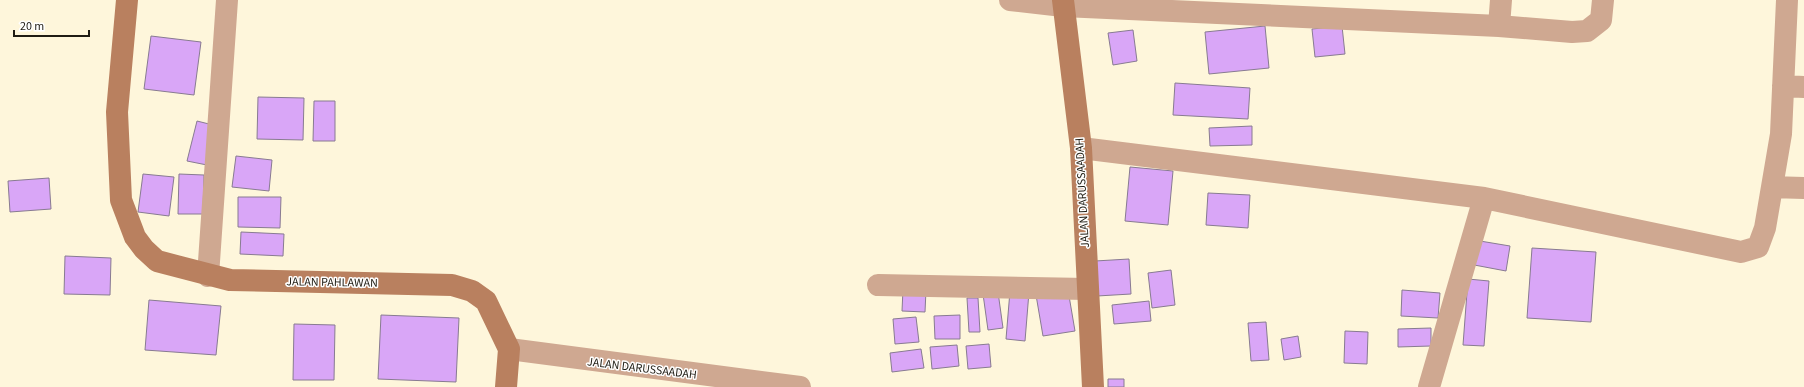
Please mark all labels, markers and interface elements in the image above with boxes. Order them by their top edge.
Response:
scale bar [14,12,89,38]
text: 20 m [20,18,44,35]
street label: JALAN DARUSSAADAH [1071,137,1094,248]
street label: JALAN PAHLAWAN [286,273,378,292]
street label: JALAN DARUSSAADAH [586,353,698,384]

